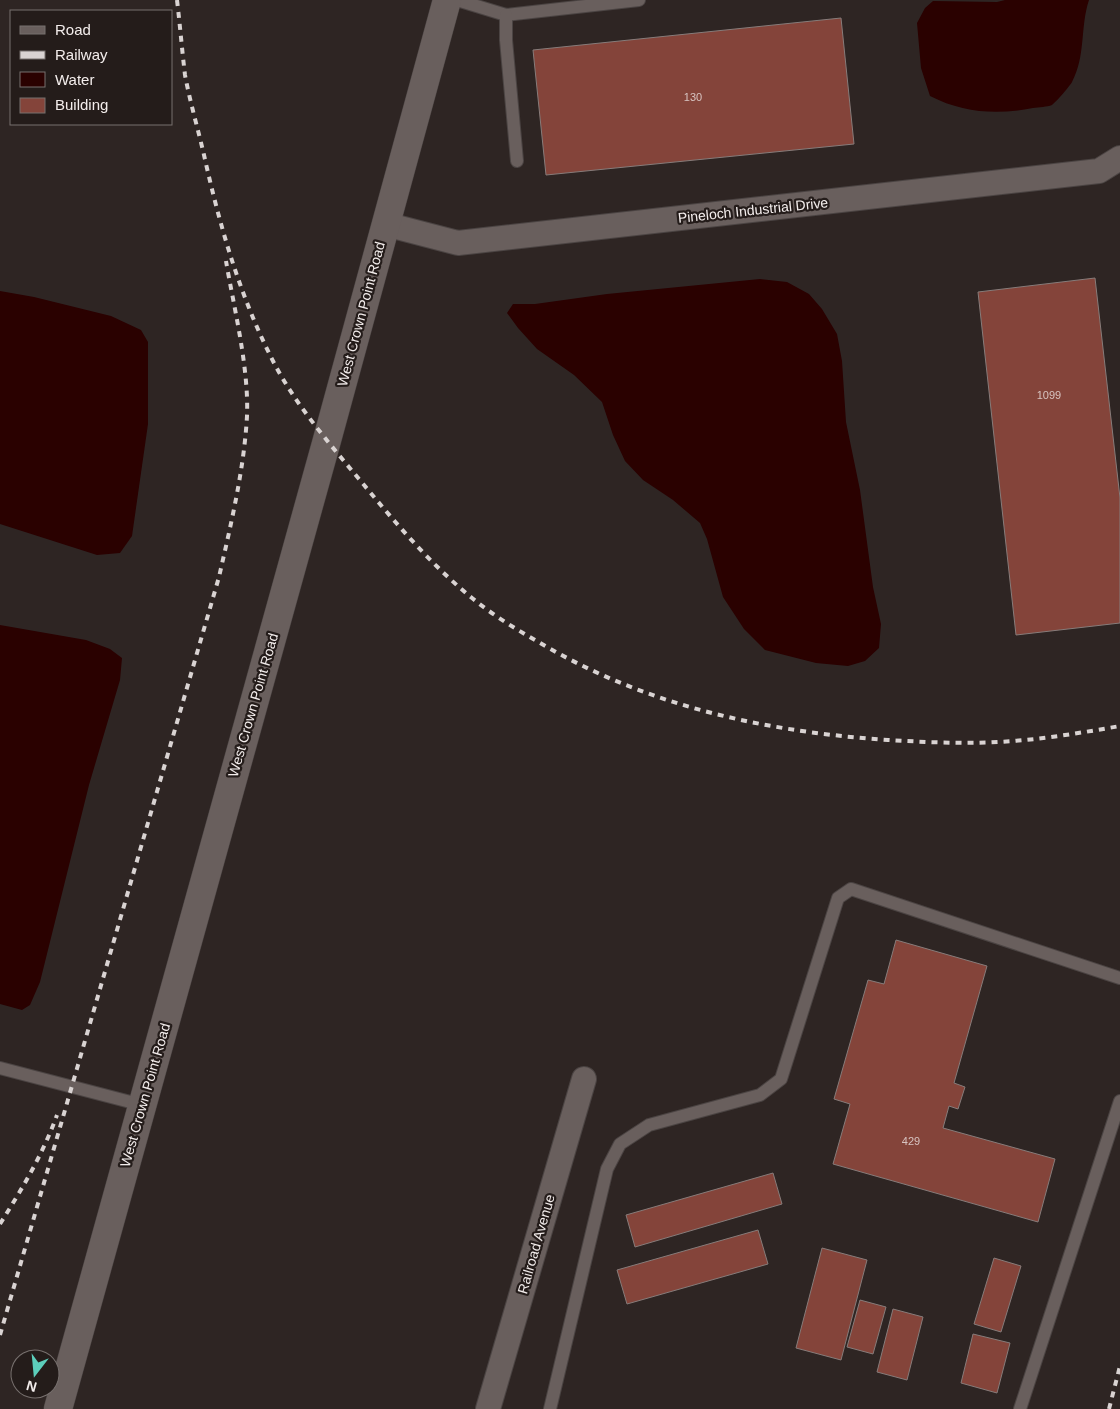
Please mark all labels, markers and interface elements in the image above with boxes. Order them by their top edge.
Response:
legend [10,10,172,125]
text: Road [55,21,91,38]
text: Railway [55,46,108,63]
text: Water [55,71,94,88]
house number: 130 [684,91,702,103]
text: Building [55,96,108,113]
street label: Pineloch Industrial Drive [677,194,829,226]
street label: West Crown Point Road [334,240,388,388]
house number: 1099 [1037,389,1061,401]
street label: West Crown Point Road [225,631,281,779]
street label: West Crown Point Road [117,1021,173,1169]
house number: 429 [902,1135,920,1147]
street label: Railroad Avenue [514,1192,558,1295]
north arrow [10,1349,60,1399]
text: N [24,1377,38,1396]

